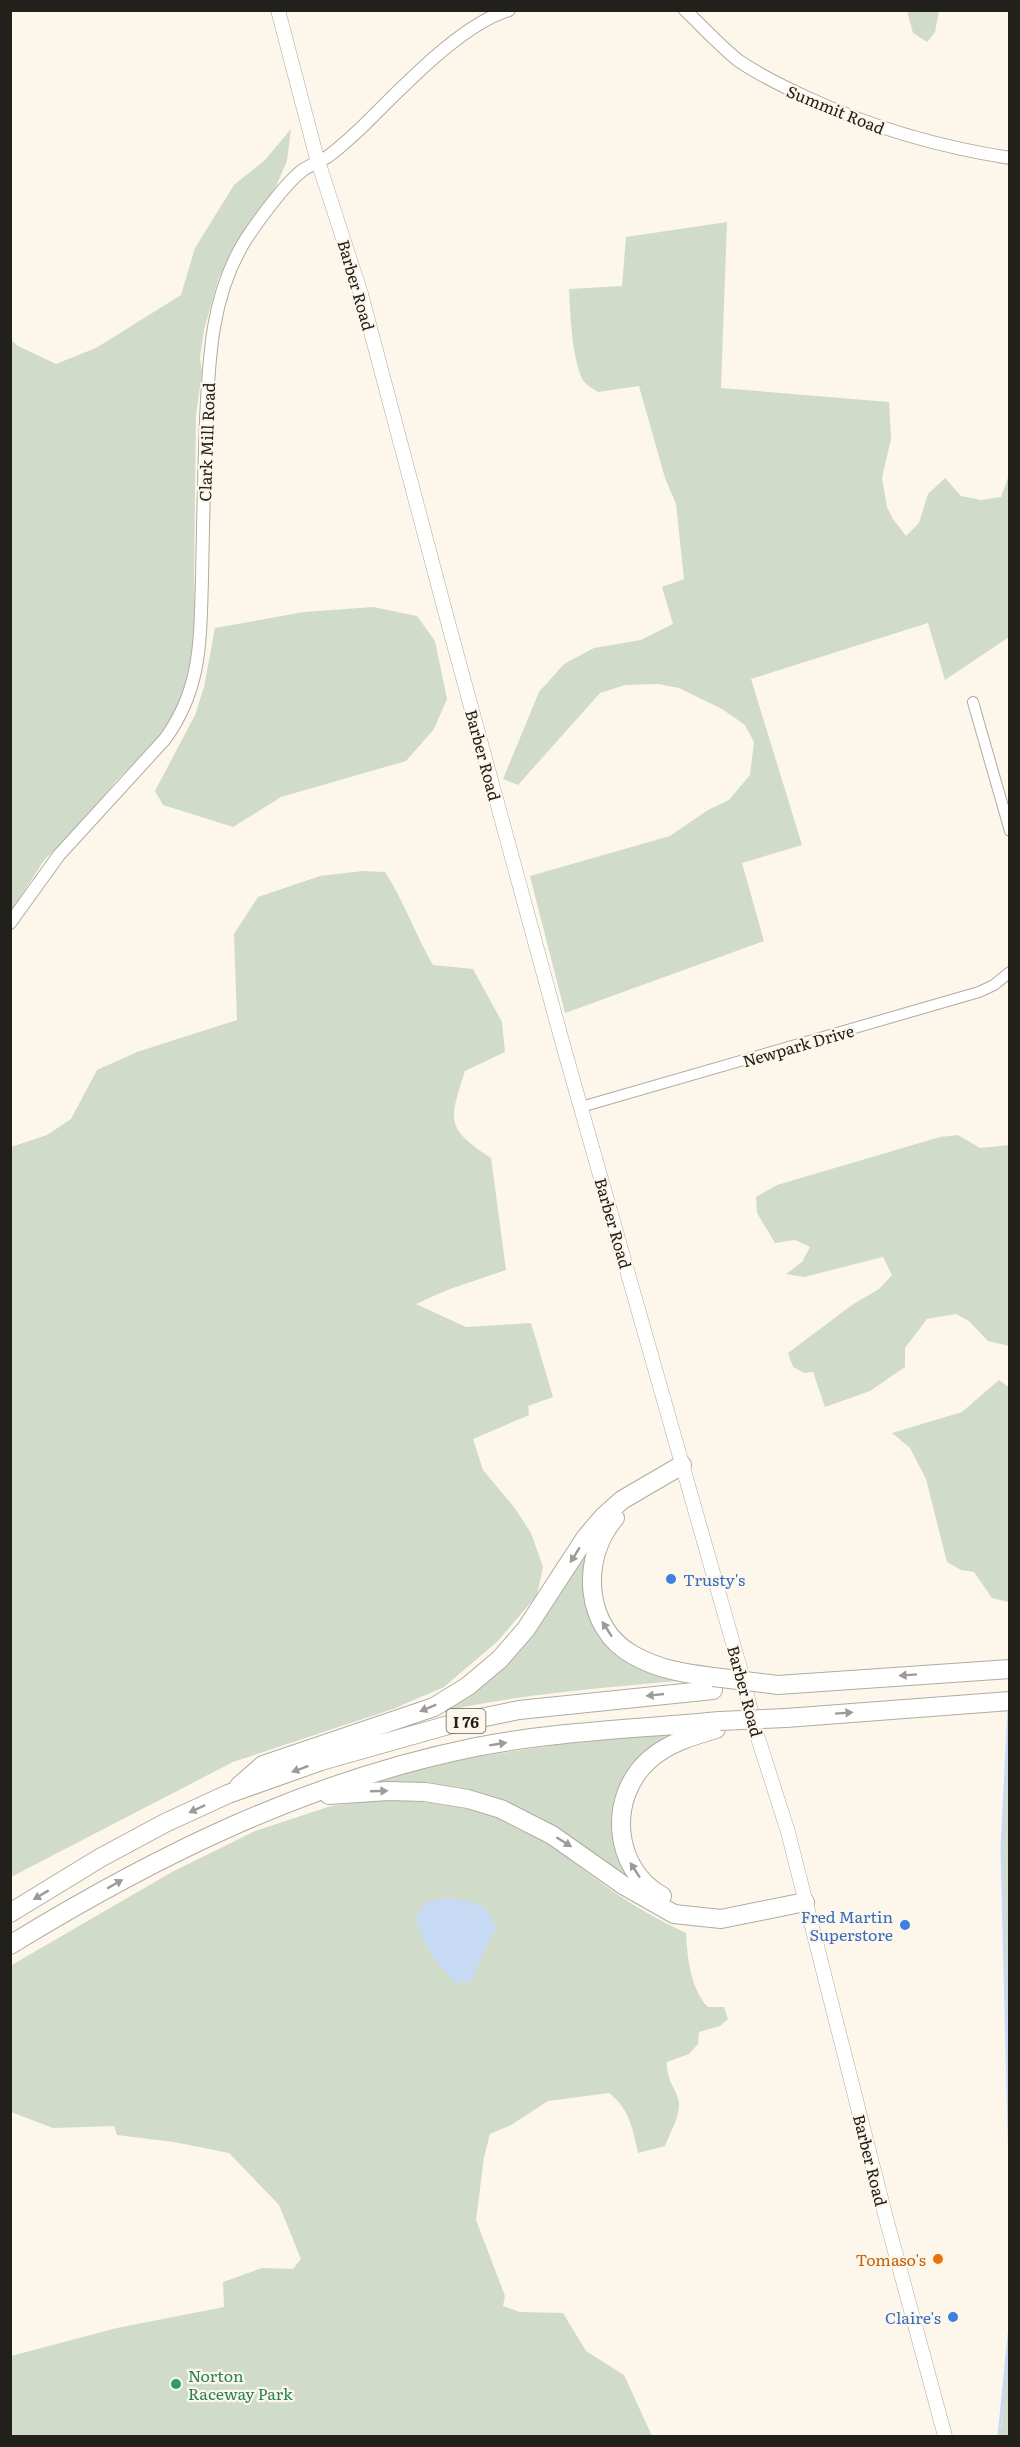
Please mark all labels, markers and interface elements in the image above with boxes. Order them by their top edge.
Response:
street label: Summit Road [783,78,889,140]
street label: Barber Road [333,237,382,334]
street label: Clark Mill Road [192,382,220,502]
street label: Barber Road [460,707,508,804]
street label: Newpark Drive [739,1018,857,1072]
street label: Barber Road [590,1175,639,1272]
one-way arrow [569,1547,580,1563]
place label: Trusty's [683,1567,745,1591]
marker: Trusty's [664,1572,678,1586]
one-way arrow [601,1621,612,1637]
street label: Barber Road [722,1643,770,1740]
one-way arrow [898,1671,917,1680]
one-way arrow [645,1690,664,1700]
one-way arrow [419,1704,437,1713]
one-way arrow [835,1708,854,1718]
road number: I 76 [446,1709,486,1733]
one-way arrow [488,1739,507,1748]
one-way arrow [291,1764,309,1774]
one-way arrow [370,1787,389,1796]
one-way arrow [187,1804,205,1814]
one-way arrow [556,1837,572,1848]
one-way arrow [629,1862,640,1878]
one-way arrow [107,1879,124,1889]
one-way arrow [33,1889,49,1900]
place label: Fred Martin Superstore [801,1904,893,1946]
marker: Fred Martin Superstore [898,1918,912,1932]
street label: Barber Road [848,2112,894,2209]
place label: Tomaso's [855,2247,926,2271]
marker: Tomaso's [931,2252,945,2266]
place label: Claire's [885,2305,941,2329]
marker: Claire's [946,2310,960,2324]
place label: Norton Raceway Park [188,2363,293,2405]
marker: Norton Raceway Park [169,2377,183,2391]

